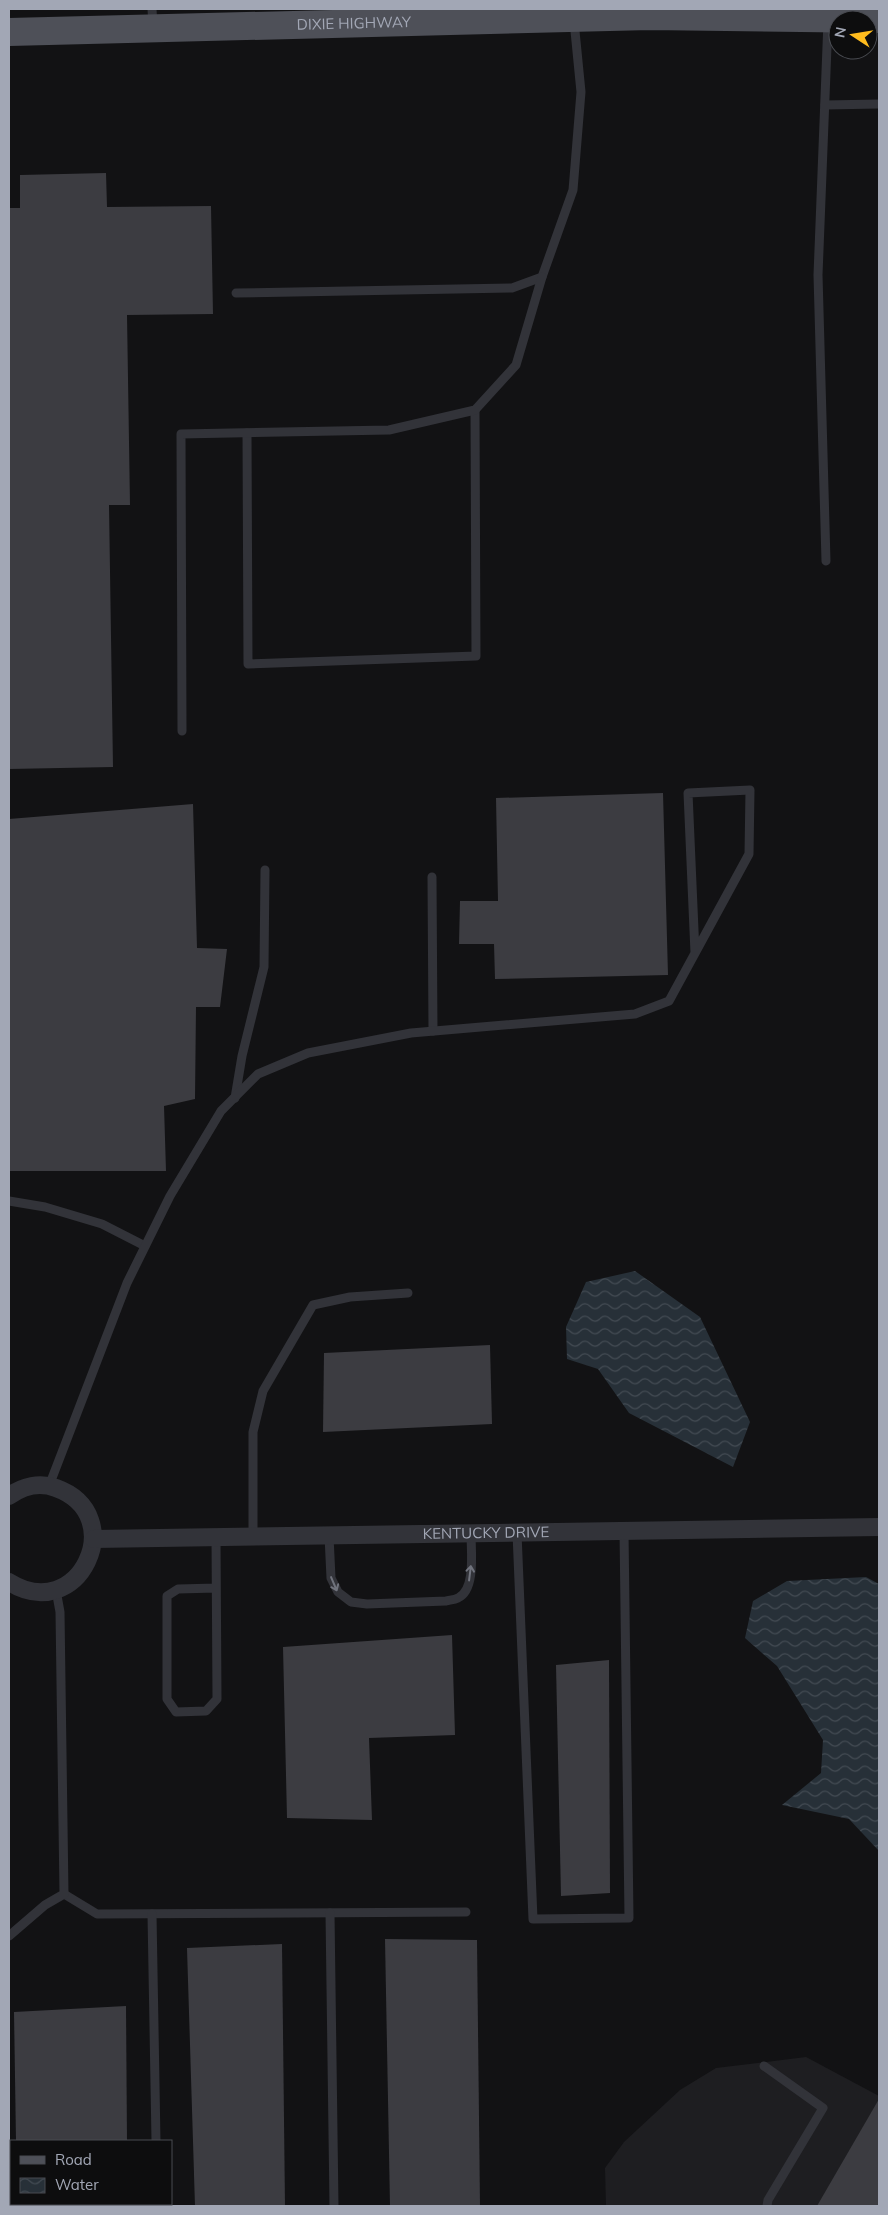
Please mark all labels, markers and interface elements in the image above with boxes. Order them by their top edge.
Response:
north arrow [828,10,878,60]
street label: DIXIE HIGHWAY [296,12,412,34]
text: N [830,25,850,39]
street label: KENTUCKY DRIVE [422,1522,550,1543]
one-way arrow [465,1565,475,1581]
one-way arrow [330,1576,340,1591]
legend [10,2140,172,2205]
text: Road [55,2150,92,2169]
text: Water [55,2175,99,2194]

